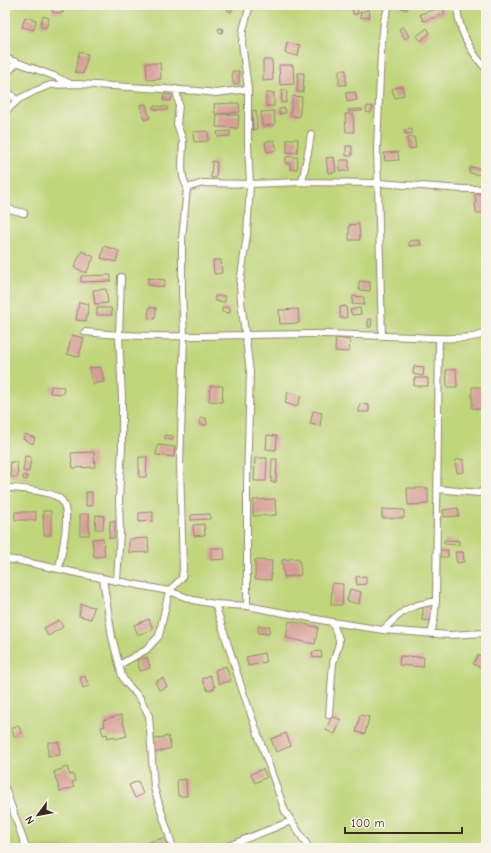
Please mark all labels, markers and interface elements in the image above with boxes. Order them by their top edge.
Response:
north arrow [18,795,58,835]
scale bar [345,809,462,835]
text: N [23,814,37,827]
text: 100 m [351,816,384,830]

